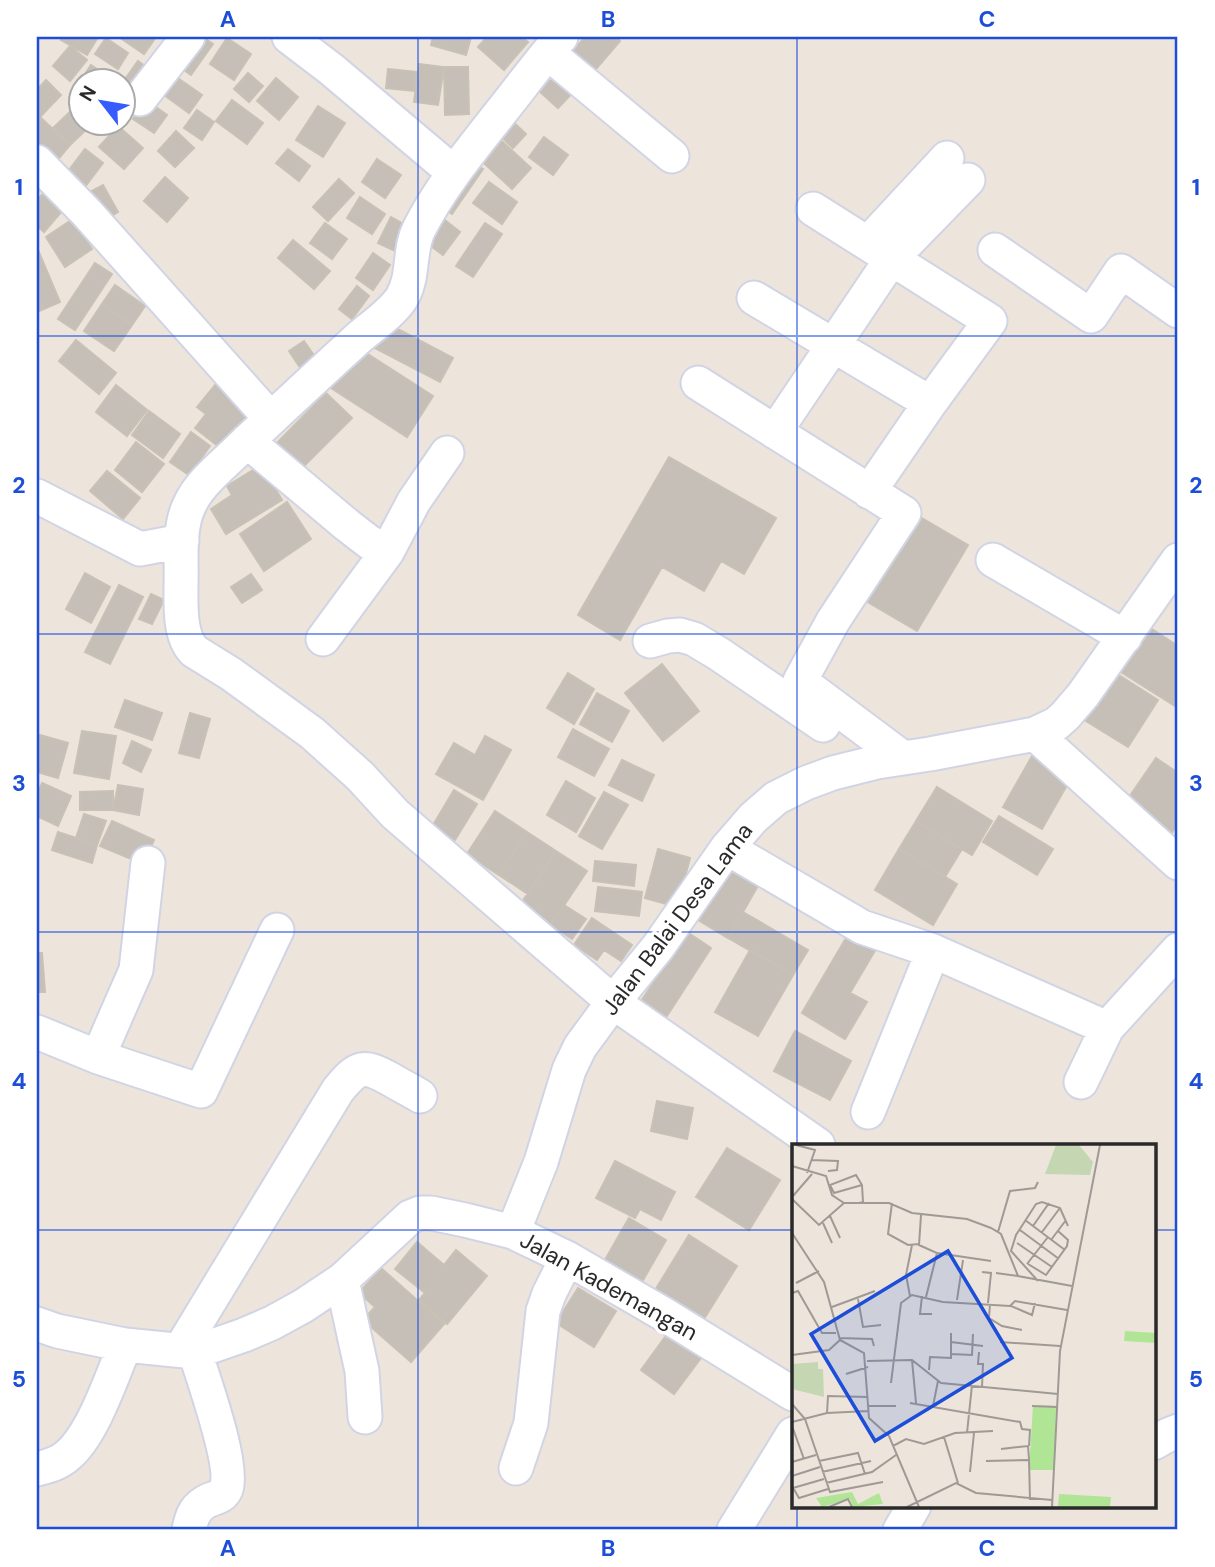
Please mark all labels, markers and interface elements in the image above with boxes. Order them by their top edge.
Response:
text: A [220,4,236,34]
text: B [601,4,615,34]
text: C [979,4,995,34]
north arrow [66,66,136,136]
text: N [74,81,102,106]
text: 1 [15,172,23,202]
text: 1 [1192,172,1200,202]
text: 2 [12,470,26,500]
text: 2 [1189,470,1203,500]
text: 3 [12,768,26,798]
text: 3 [1189,768,1203,798]
street label: Jalan Balai Desa Lama [595,817,759,1021]
text: 4 [12,1066,27,1096]
text: 4 [1189,1066,1204,1096]
inset map [792,1144,1156,1508]
street label: Jalan Kademangan [515,1225,703,1347]
text: 5 [12,1364,26,1394]
text: 5 [1189,1364,1203,1394]
text: A [220,1533,236,1563]
text: B [601,1533,615,1563]
text: C [979,1533,995,1563]

